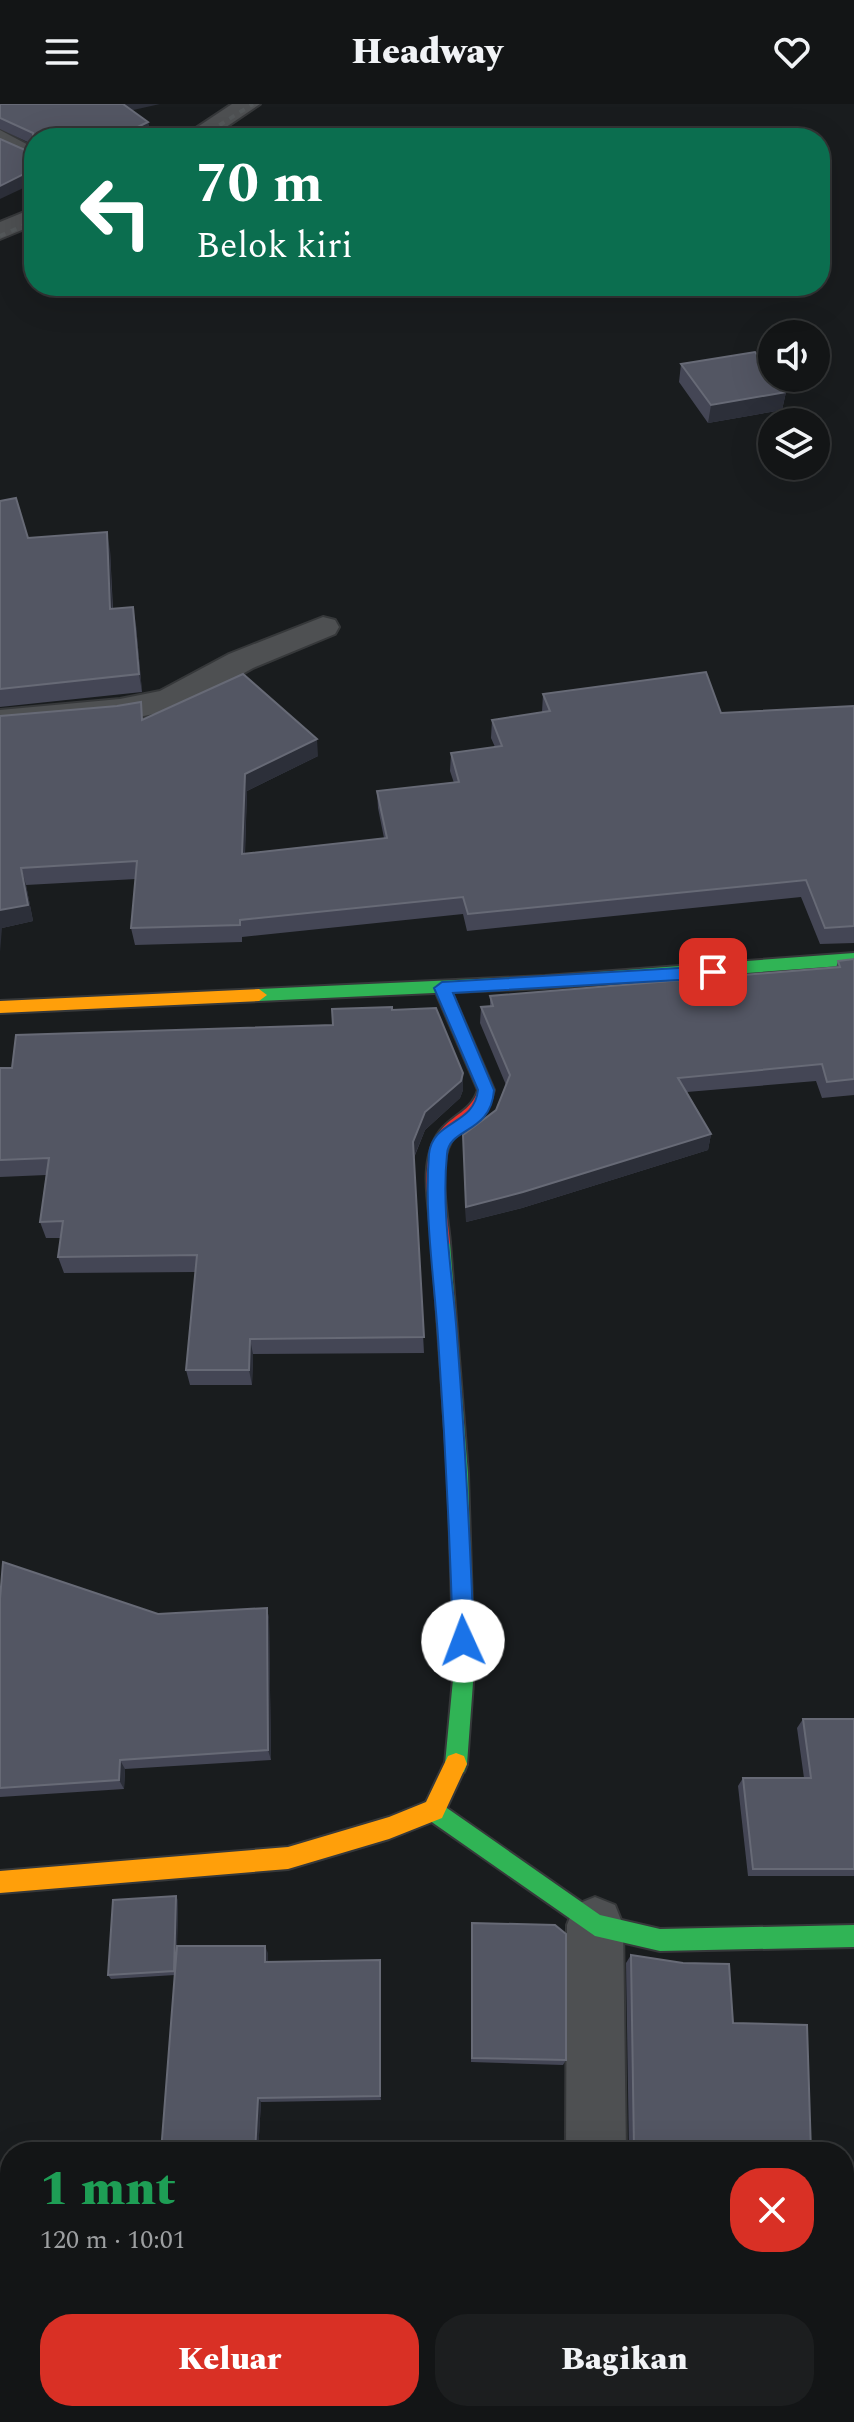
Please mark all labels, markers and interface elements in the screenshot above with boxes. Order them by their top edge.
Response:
text: Headway [351,25,503,80]
icon: menu [40,30,84,74]
icon: heart [770,30,814,74]
text: 70 m [196,142,323,227]
icon: left [64,160,168,264]
text: Belok kiri [196,219,353,274]
map controls [758,320,830,480]
button: sound [758,320,830,392]
button: layers [758,408,830,480]
pin [679,938,747,1006]
icon: arrive [691,950,735,994]
position arrow [421,1599,505,1683]
text: 1 mnt [40,2153,176,2226]
button: close [730,2168,814,2252]
text: 120 m · 10:01 [40,2220,186,2260]
button: Keluar [40,2314,419,2406]
button: Bagikan [435,2314,814,2406]

